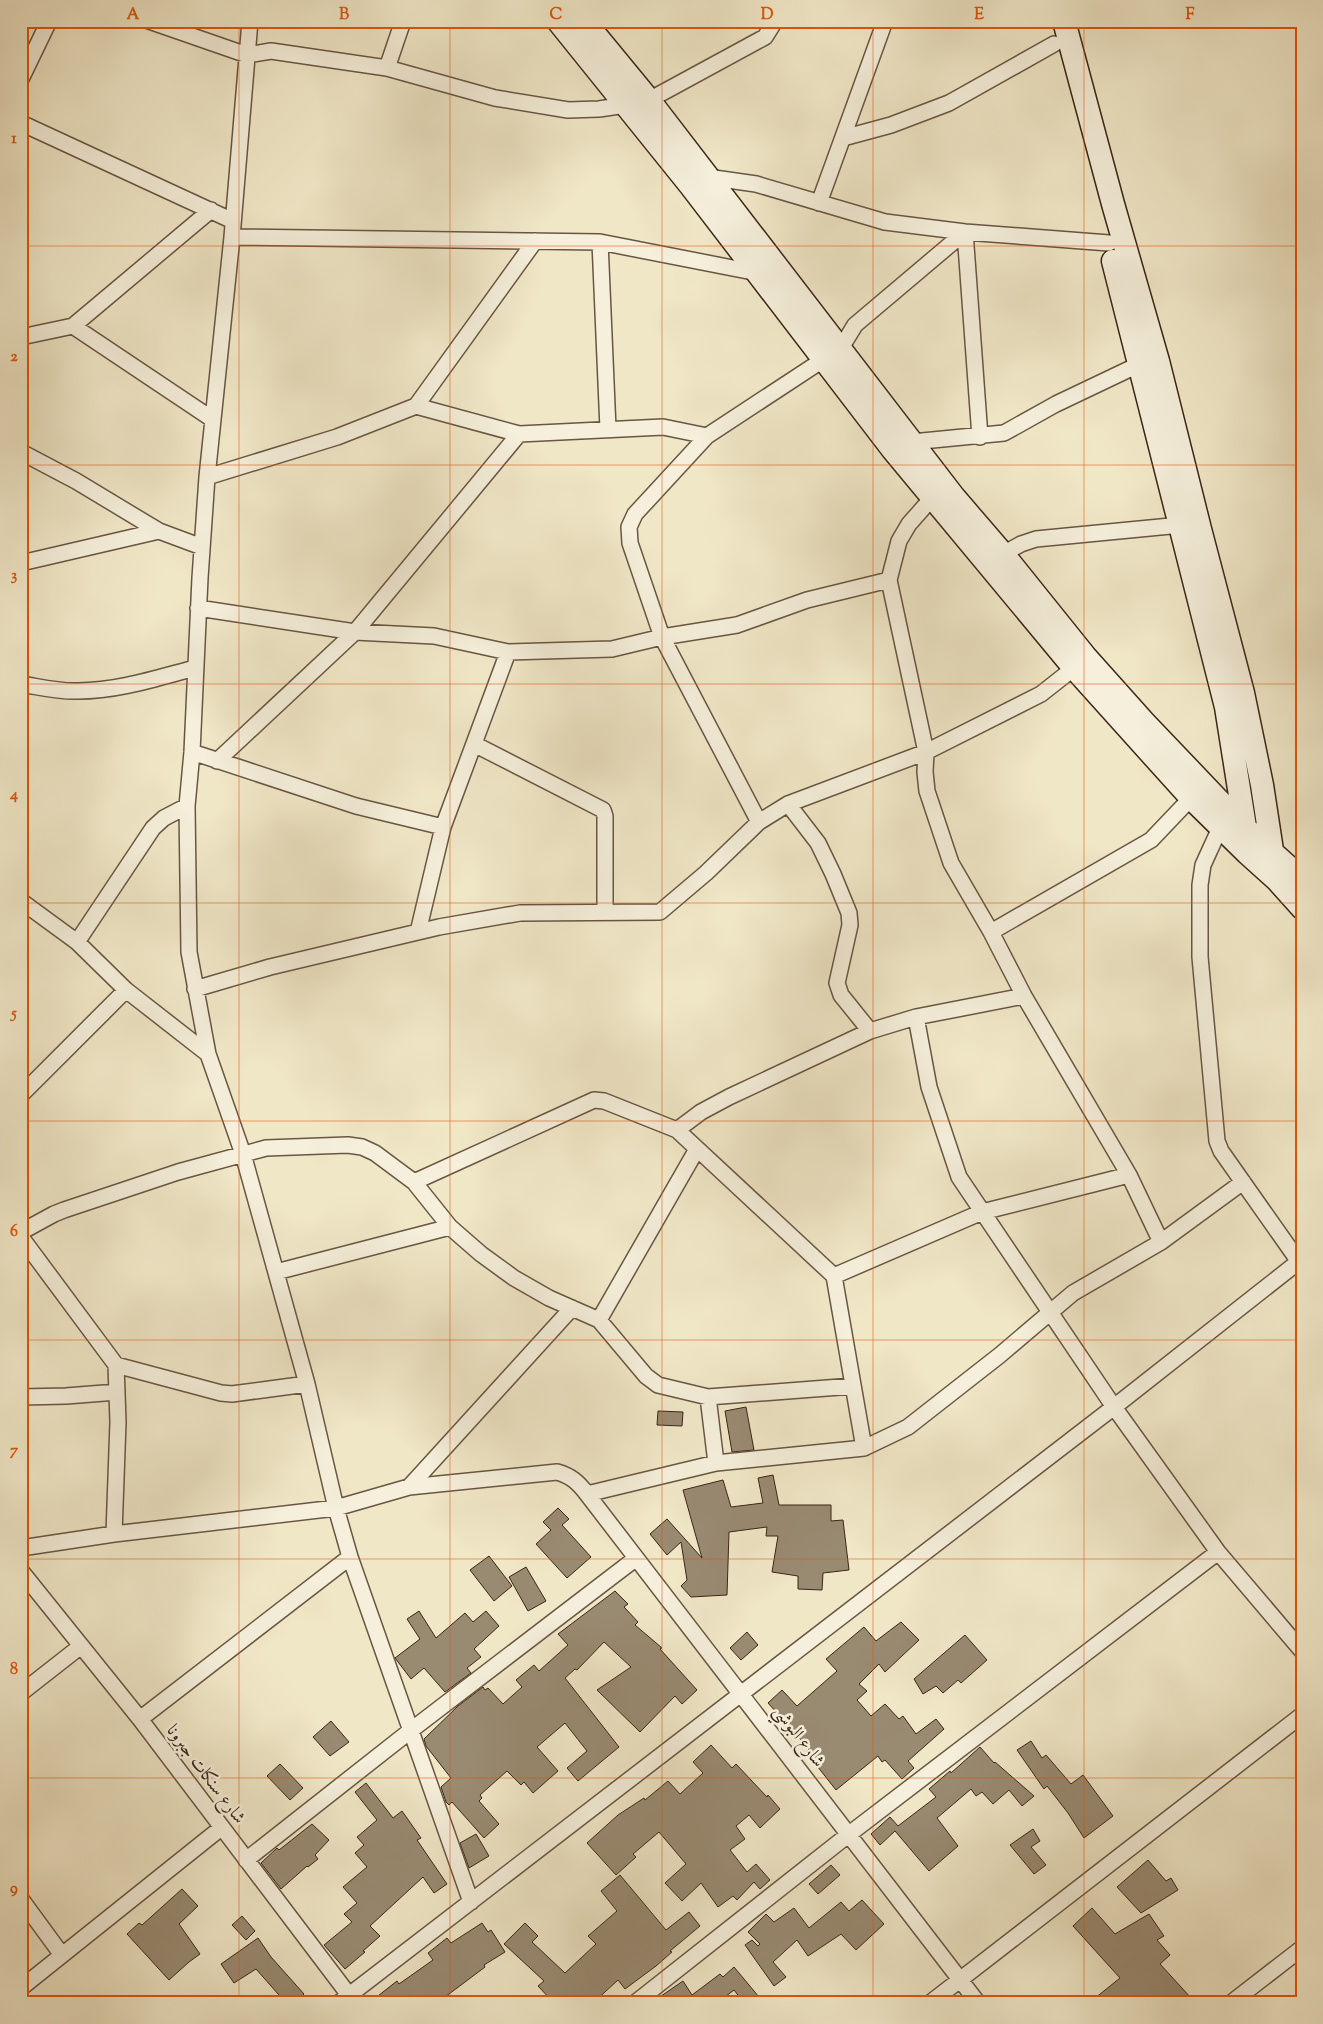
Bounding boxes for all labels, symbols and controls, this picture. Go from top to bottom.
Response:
text: A [127,4,140,27]
text: B [339,4,349,27]
text: C [550,4,563,27]
text: D [761,4,774,27]
text: E [974,4,984,27]
text: F [1186,4,1195,27]
text: 1 [11,128,17,151]
text: 2 [10,346,18,369]
text: 3 [11,565,18,588]
text: 4 [9,784,18,807]
text: 5 [9,1003,17,1026]
text: 6 [10,1221,18,1244]
text: 7 [10,1440,19,1463]
text: 8 [10,1659,18,1682]
street label: شارع البوشي [764,1700,830,1775]
street label: شارع سنكات جبرونا [159,1720,251,1830]
text: 9 [10,1878,18,1901]

